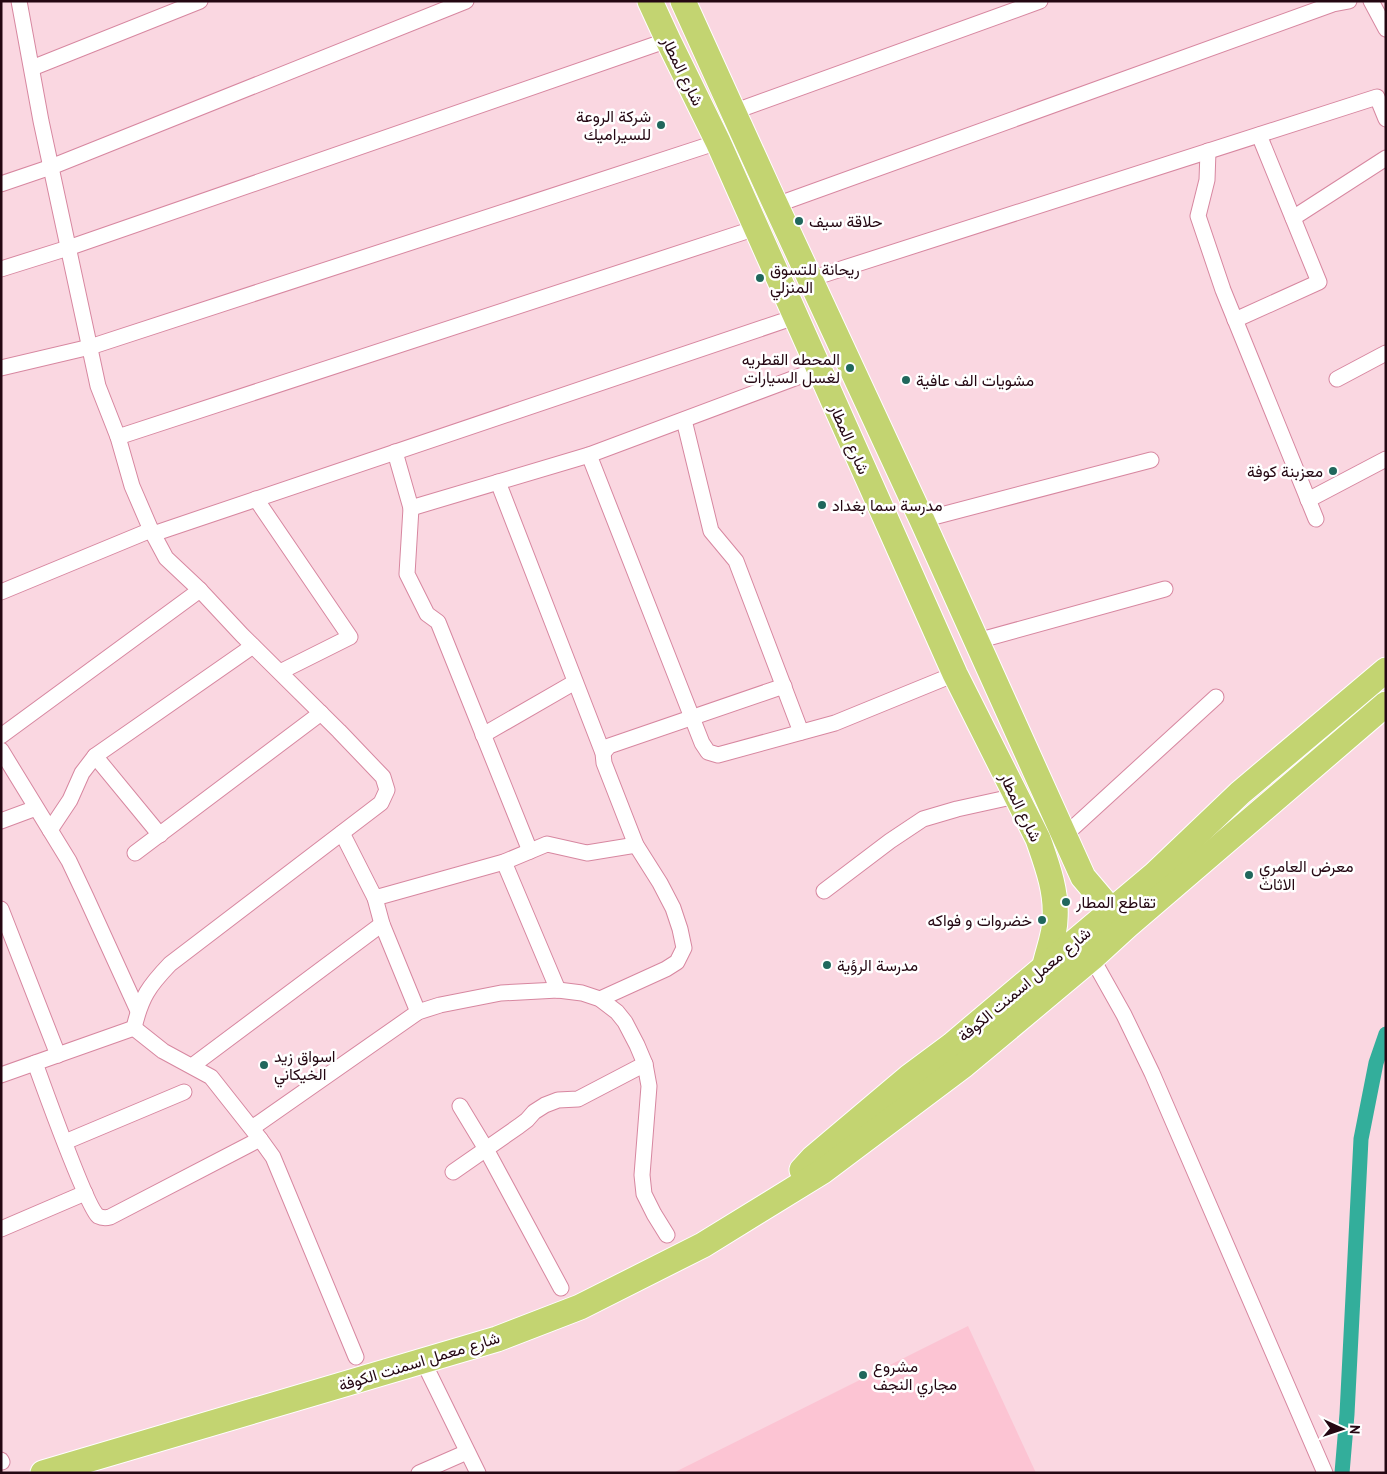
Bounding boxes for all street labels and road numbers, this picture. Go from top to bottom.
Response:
street label: شارع المطار [655,32,708,110]
street label: شارع المطار [823,400,874,478]
street label: شارع المطار [993,768,1046,846]
street label: شارع معمل اسمنت الكوفة [953,922,1096,1047]
street label: شارع معمل اسمنت الكوفة [336,1327,503,1397]

